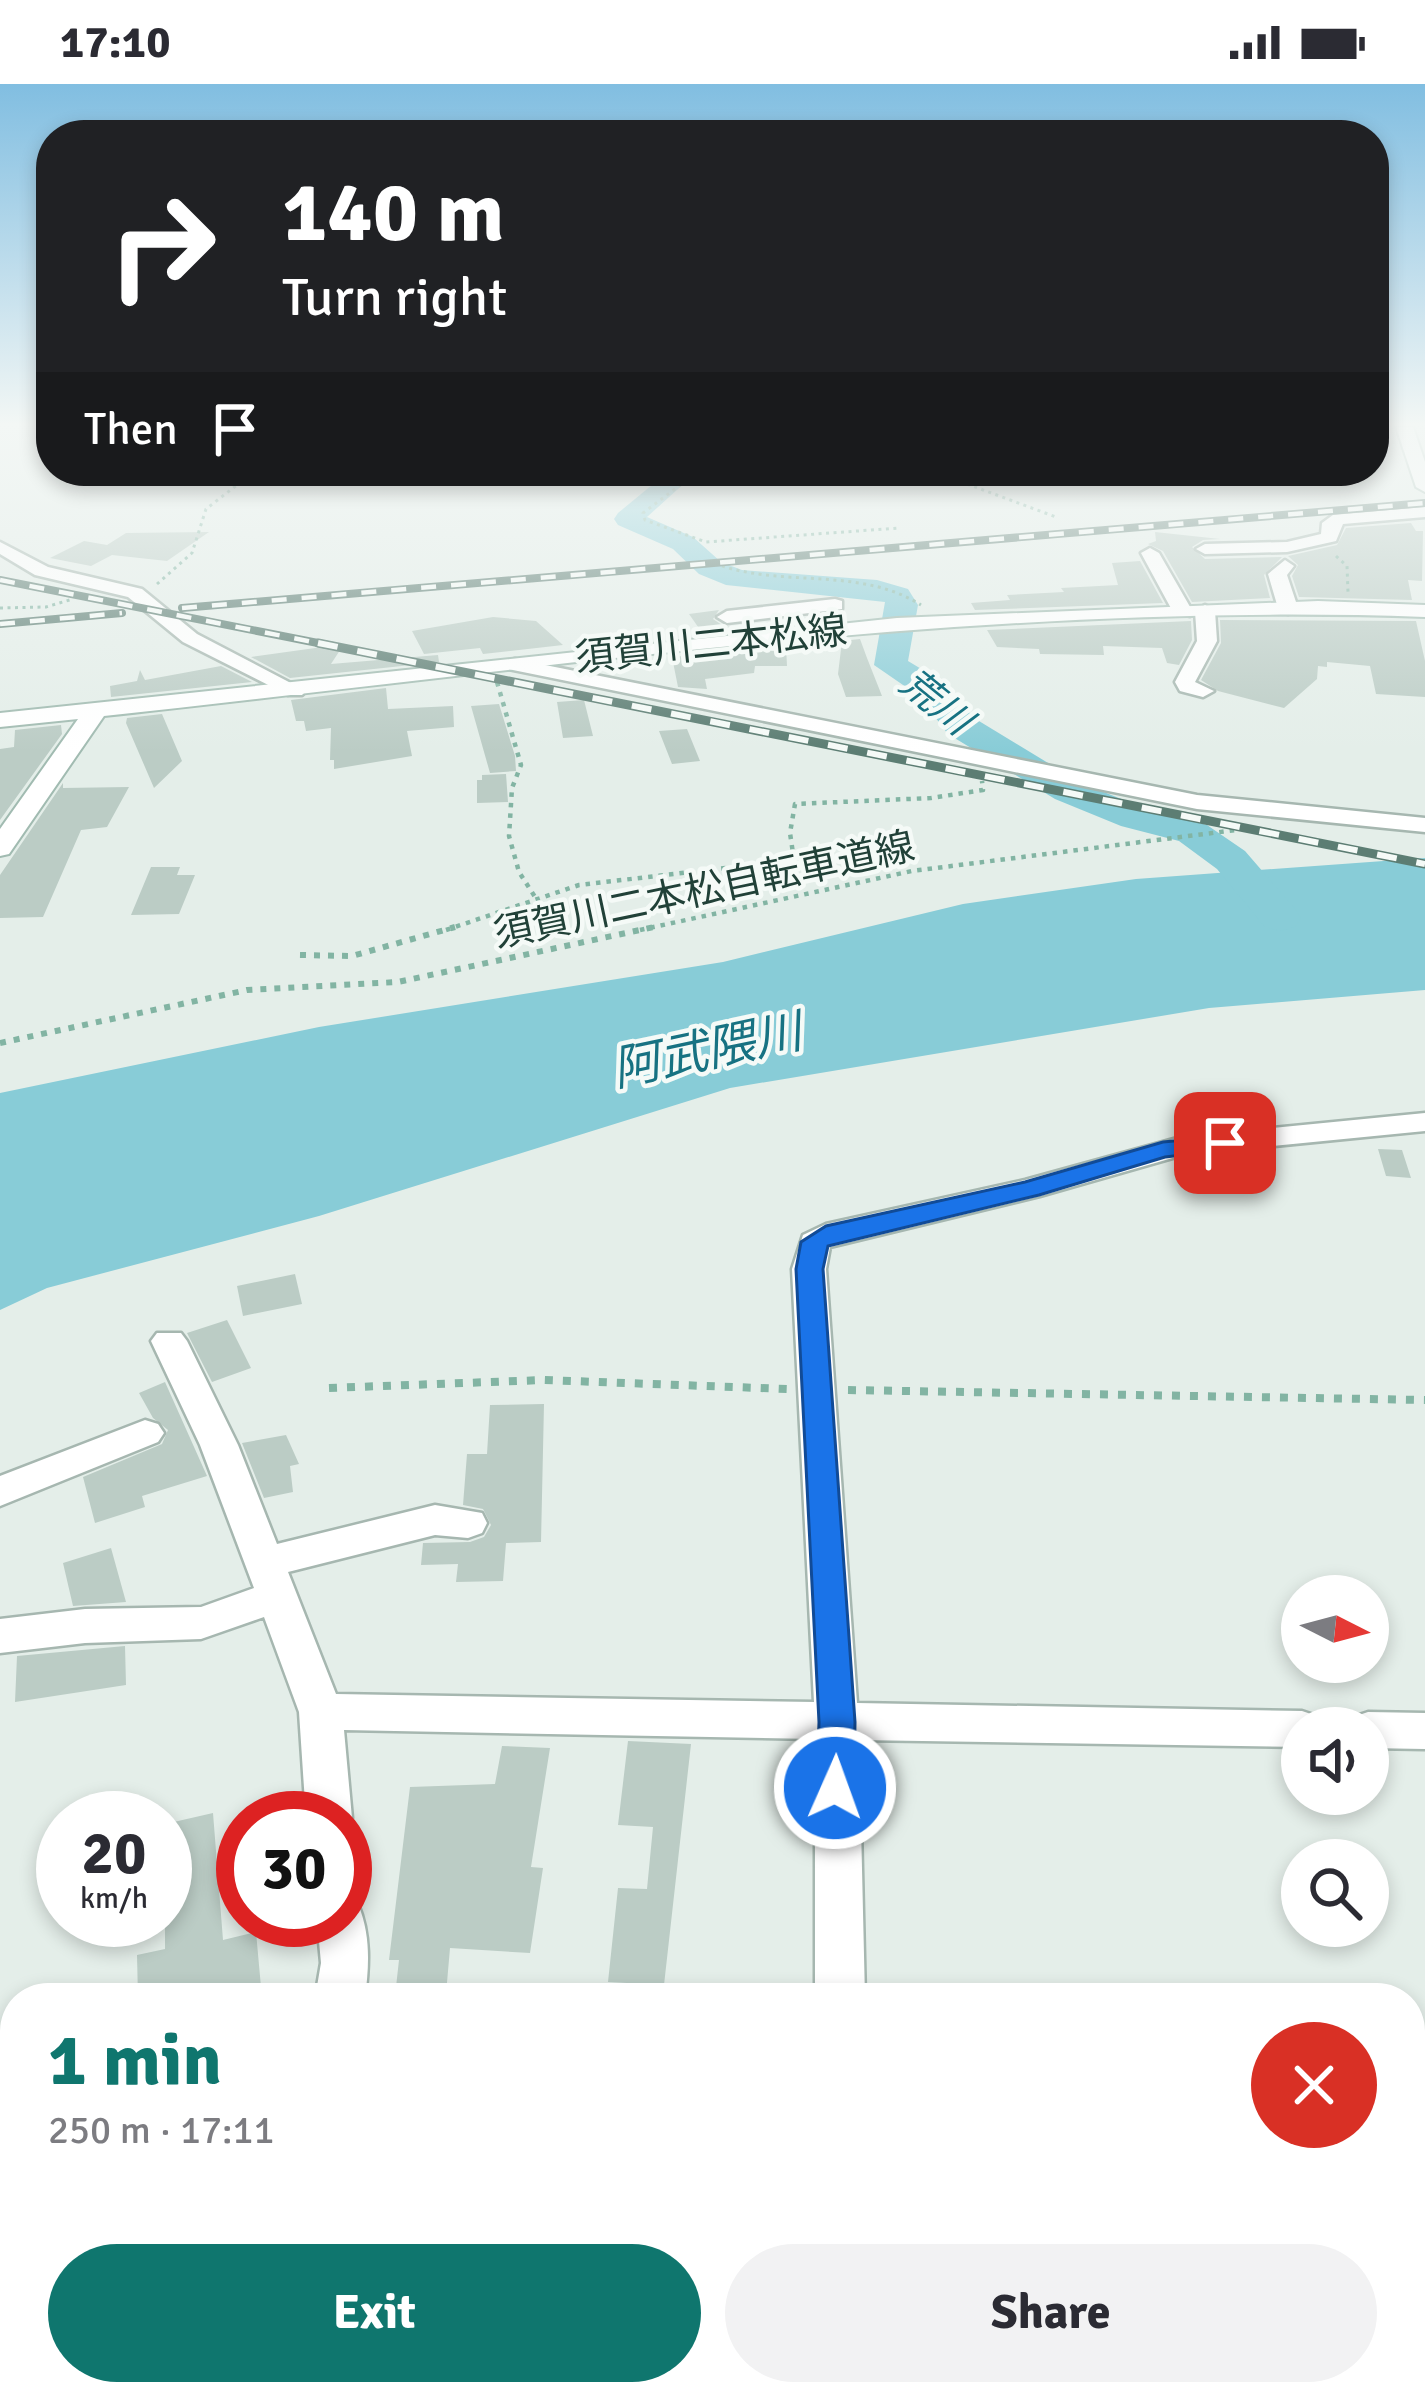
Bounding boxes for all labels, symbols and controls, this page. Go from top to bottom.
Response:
text: 17:10 [60,15,170,70]
text: 140 m [282,161,504,265]
icon: right [84,168,240,324]
text: Turn right [282,264,507,331]
icon: arrive [202,396,268,462]
text: Then [84,402,178,457]
street label: 須賀川二本松線 [573,606,849,682]
water label: 荒川 [891,659,985,748]
street label: 須賀川二本松自転車道線 [489,822,919,958]
water label: 阿武隈川 [607,1001,812,1100]
pin [1174,1092,1276,1194]
icon: arrive [1192,1110,1258,1176]
north arrow [1281,1575,1389,1683]
map controls [1281,1575,1389,1947]
button: sound [1281,1707,1389,1815]
position arrow [772,1725,898,1851]
speed limit sign: 30 [216,1791,372,1947]
text: 20 [82,1817,146,1891]
button: search [1281,1839,1389,1947]
text: km/h [80,1880,148,1917]
text: 1 min [48,2016,222,2105]
button: close [1251,2022,1377,2148]
text: 250 m · 17:11 [48,2106,275,2154]
button: Exit [48,2244,701,2382]
button: Share [725,2244,1377,2382]

